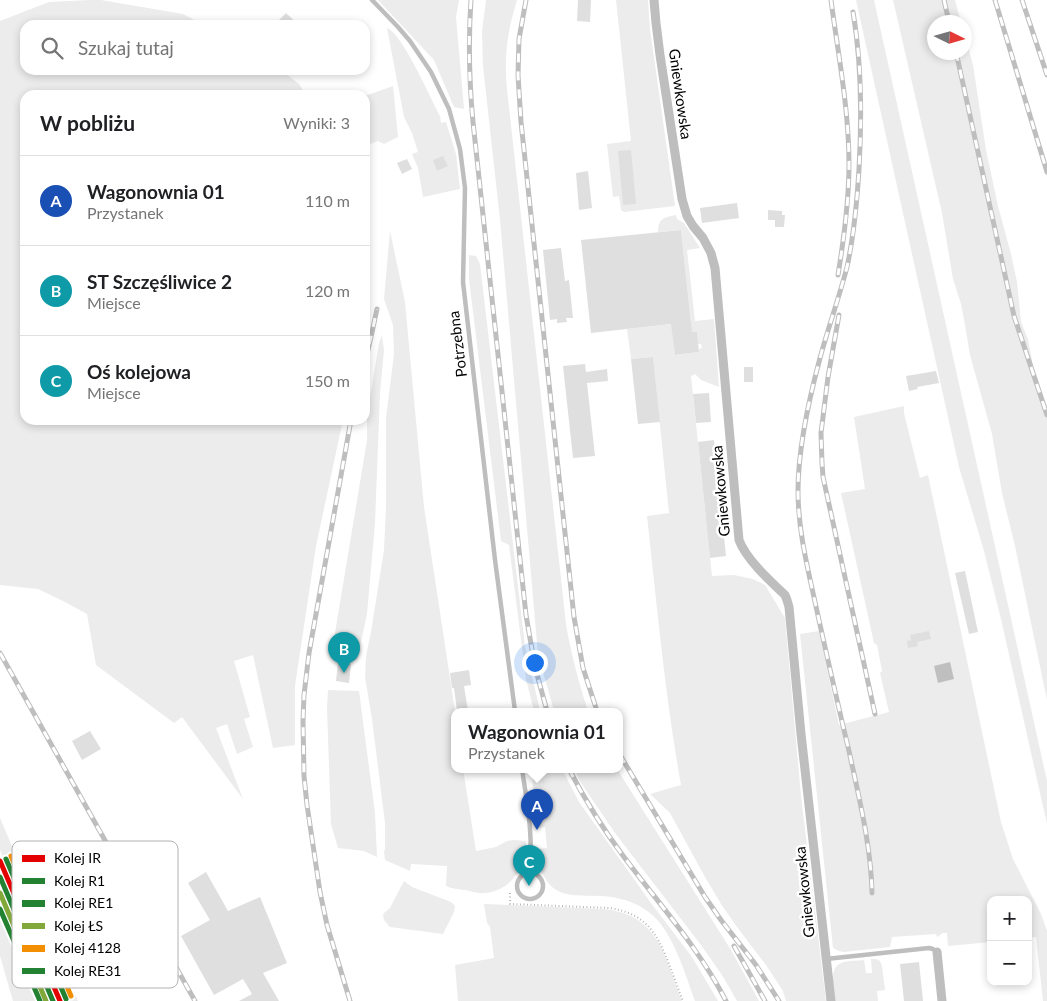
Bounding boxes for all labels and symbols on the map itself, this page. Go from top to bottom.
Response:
north arrow [927,15,972,60]
street label: Gniewkowska [666,47,696,140]
street label: Potrzebna [444,310,470,378]
street label: Gniewkowska [707,445,733,537]
pin: B [328,632,360,673]
your location [522,650,548,676]
pin: A [521,789,553,830]
legend [12,841,178,988]
pin: C [513,845,545,886]
street label: Gniewkowska [790,846,818,938]
text: Kolej IR [54,849,101,866]
text: Kolej R1 [54,872,105,889]
text: Kolej RE1 [54,894,113,911]
text: Kolej ŁS [54,917,103,934]
text: Kolej 4128 [54,939,121,956]
text: Kolej RE31 [54,962,121,979]

